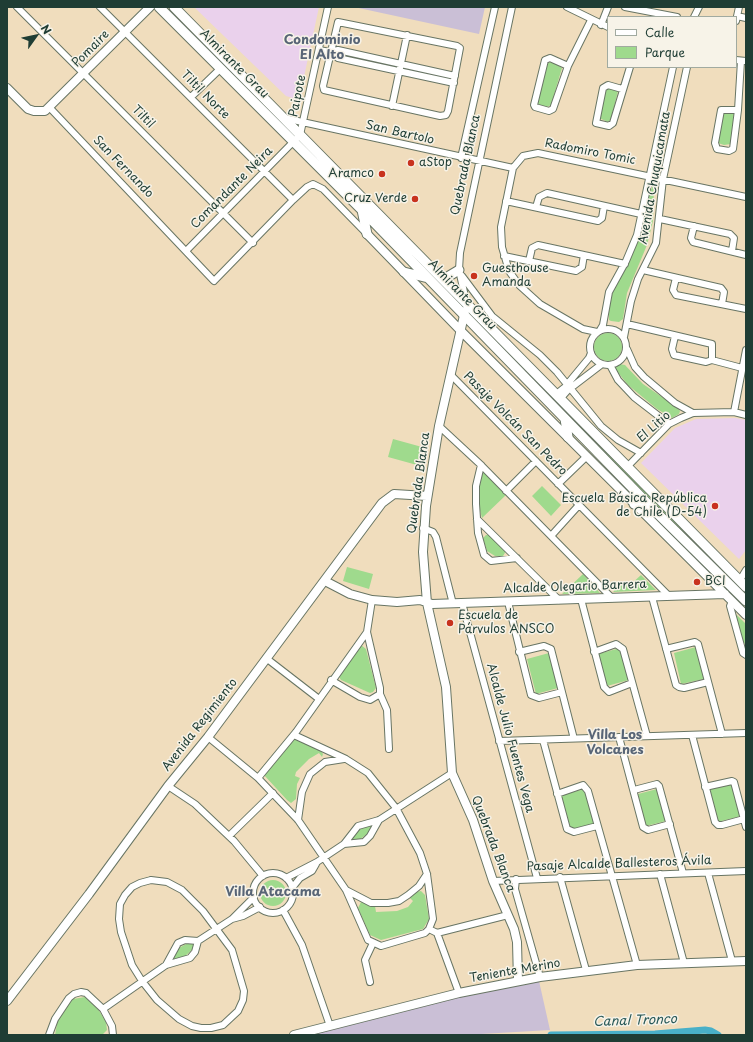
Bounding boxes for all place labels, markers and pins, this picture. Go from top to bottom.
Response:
place label: aStop [419,156,452,170]
marker: aStop [406,158,416,168]
place label: Aramco [328,167,374,181]
marker: Aramco [377,169,387,179]
place label: Cruz Verde [344,192,407,206]
marker: Cruz Verde [410,194,420,204]
place label: Guesthouse Amanda [482,262,549,290]
marker: Guesthouse Amanda [469,271,479,281]
place label: Escuela Básica República de Chile (D-54) [561,492,707,520]
marker: Escuela Básica República de Chile (D-54) [710,501,720,511]
place label: BCI [705,575,726,589]
marker: BCI [692,577,702,587]
place label: Escuela de Párvulos ANSCO [458,609,554,637]
marker: Escuela de Párvulos ANSCO [445,618,455,628]

